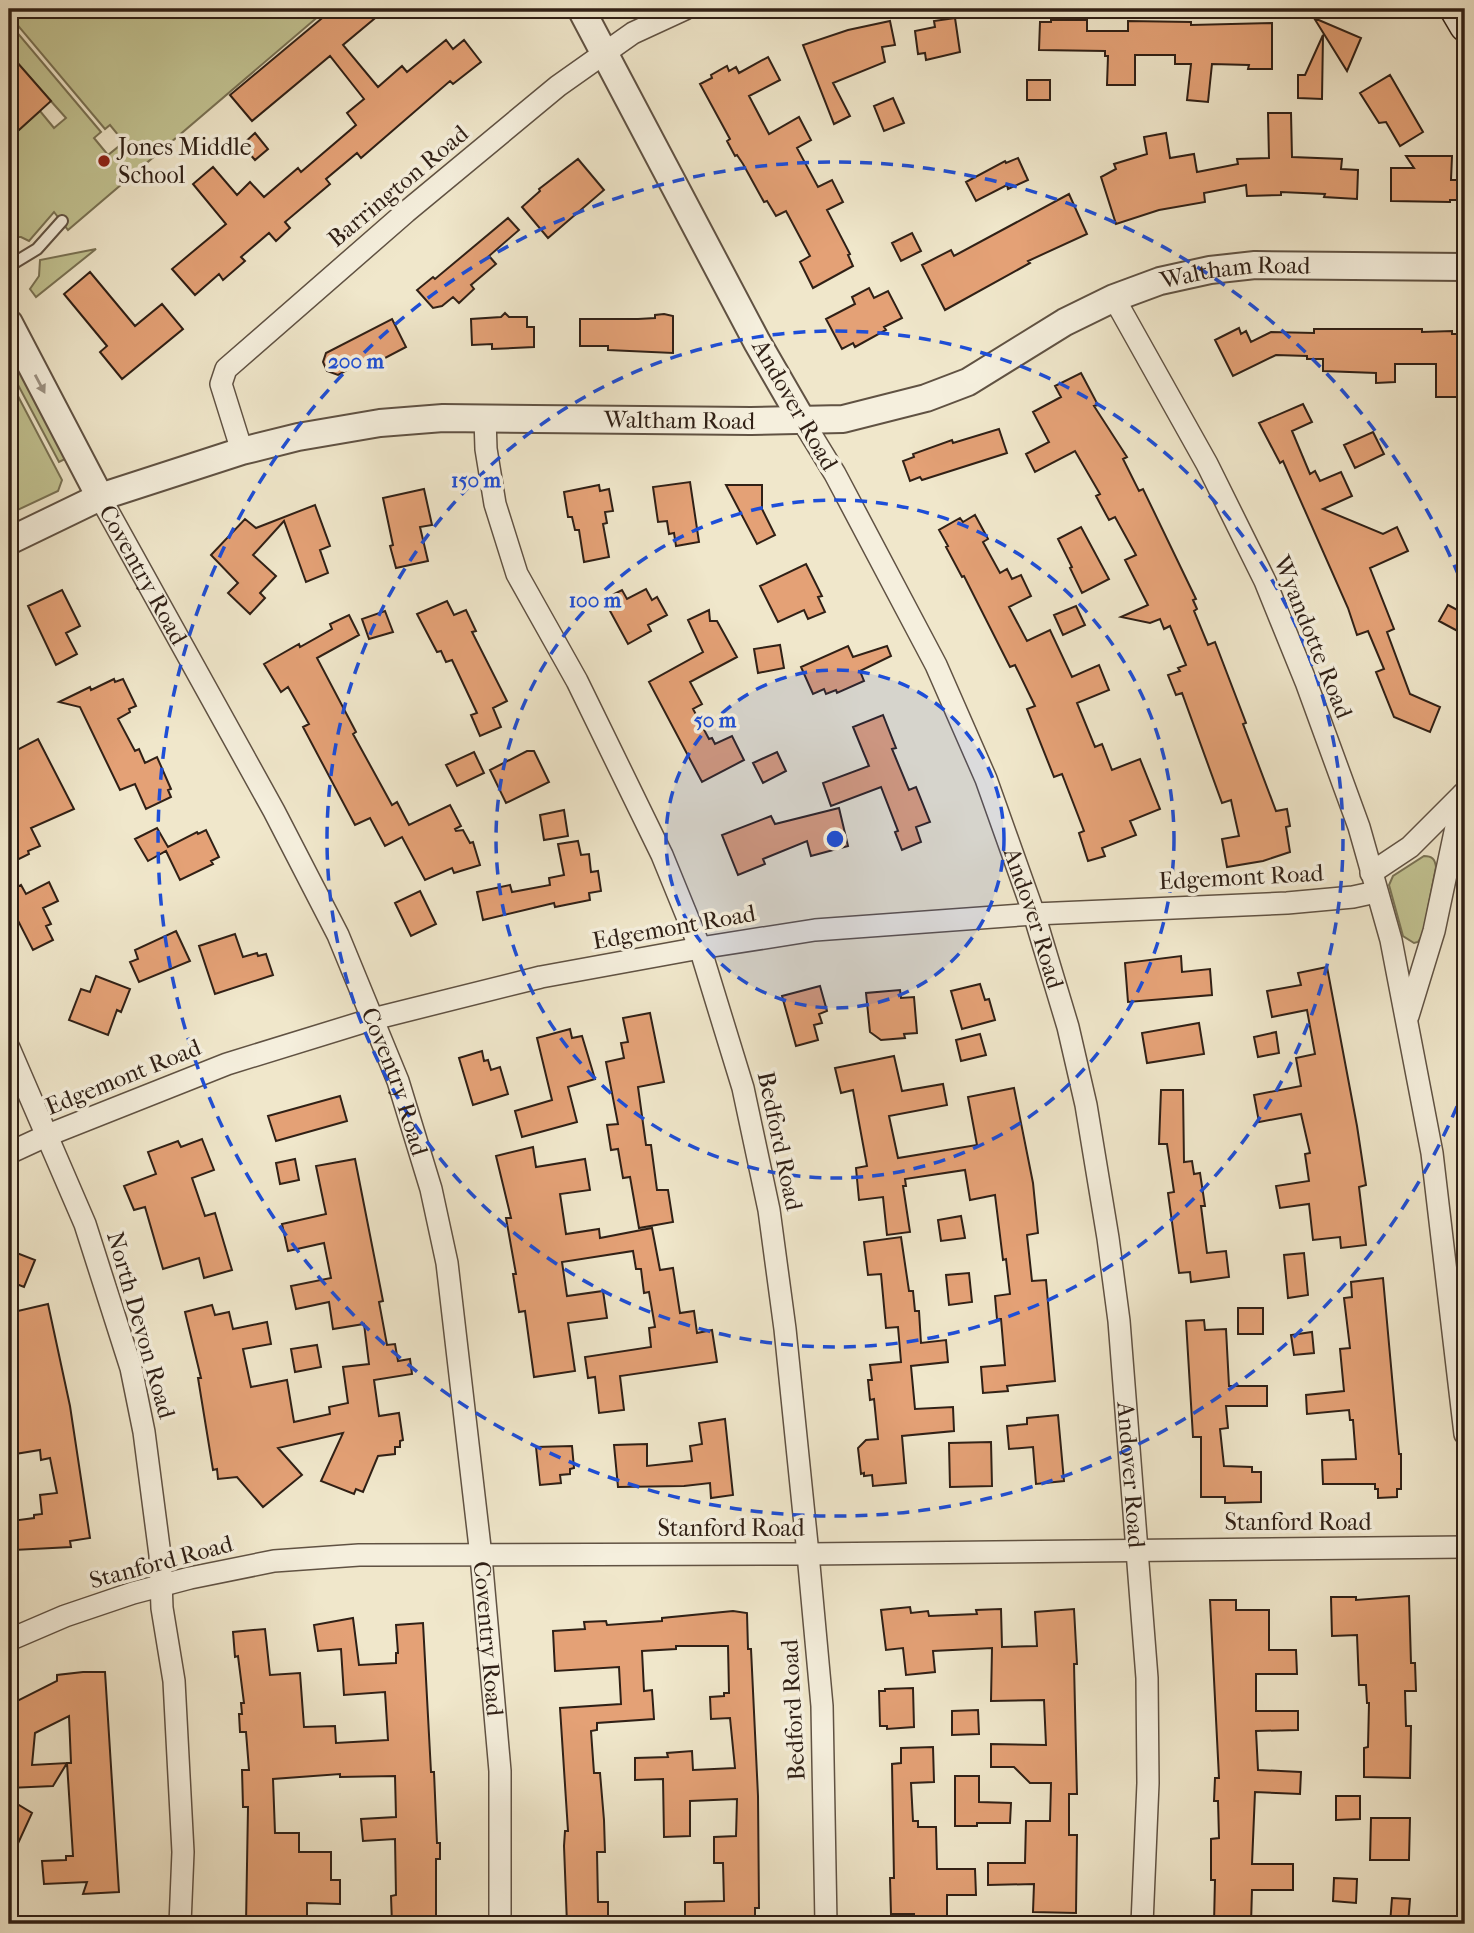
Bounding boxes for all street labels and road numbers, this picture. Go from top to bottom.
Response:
street label: Barrington Road [322,119,475,253]
street label: Waltham Road [1157,251,1312,295]
street label: Andover Road [746,334,844,476]
street label: Waltham Road [603,406,756,435]
street label: Coventry Road [93,500,193,650]
street label: Wyandotte Road [1267,551,1359,723]
street label: Andover Road [997,843,1070,993]
street label: Edgemont Road [1158,859,1325,895]
street label: Edgemont Road [590,899,759,955]
street label: Coventry Road [355,1004,434,1160]
street label: Edgemont Road [41,1033,206,1121]
street label: Bedford Road [752,1069,809,1214]
street label: North Devon Road [101,1228,181,1423]
street label: Andover Road [1111,1400,1151,1550]
street label: Stanford Road [1224,1508,1372,1536]
street label: Stanford Road [657,1514,805,1542]
street label: Stanford Road [86,1529,237,1595]
street label: Coventry Road [468,1560,509,1718]
street label: Bedford Road [775,1638,811,1781]

